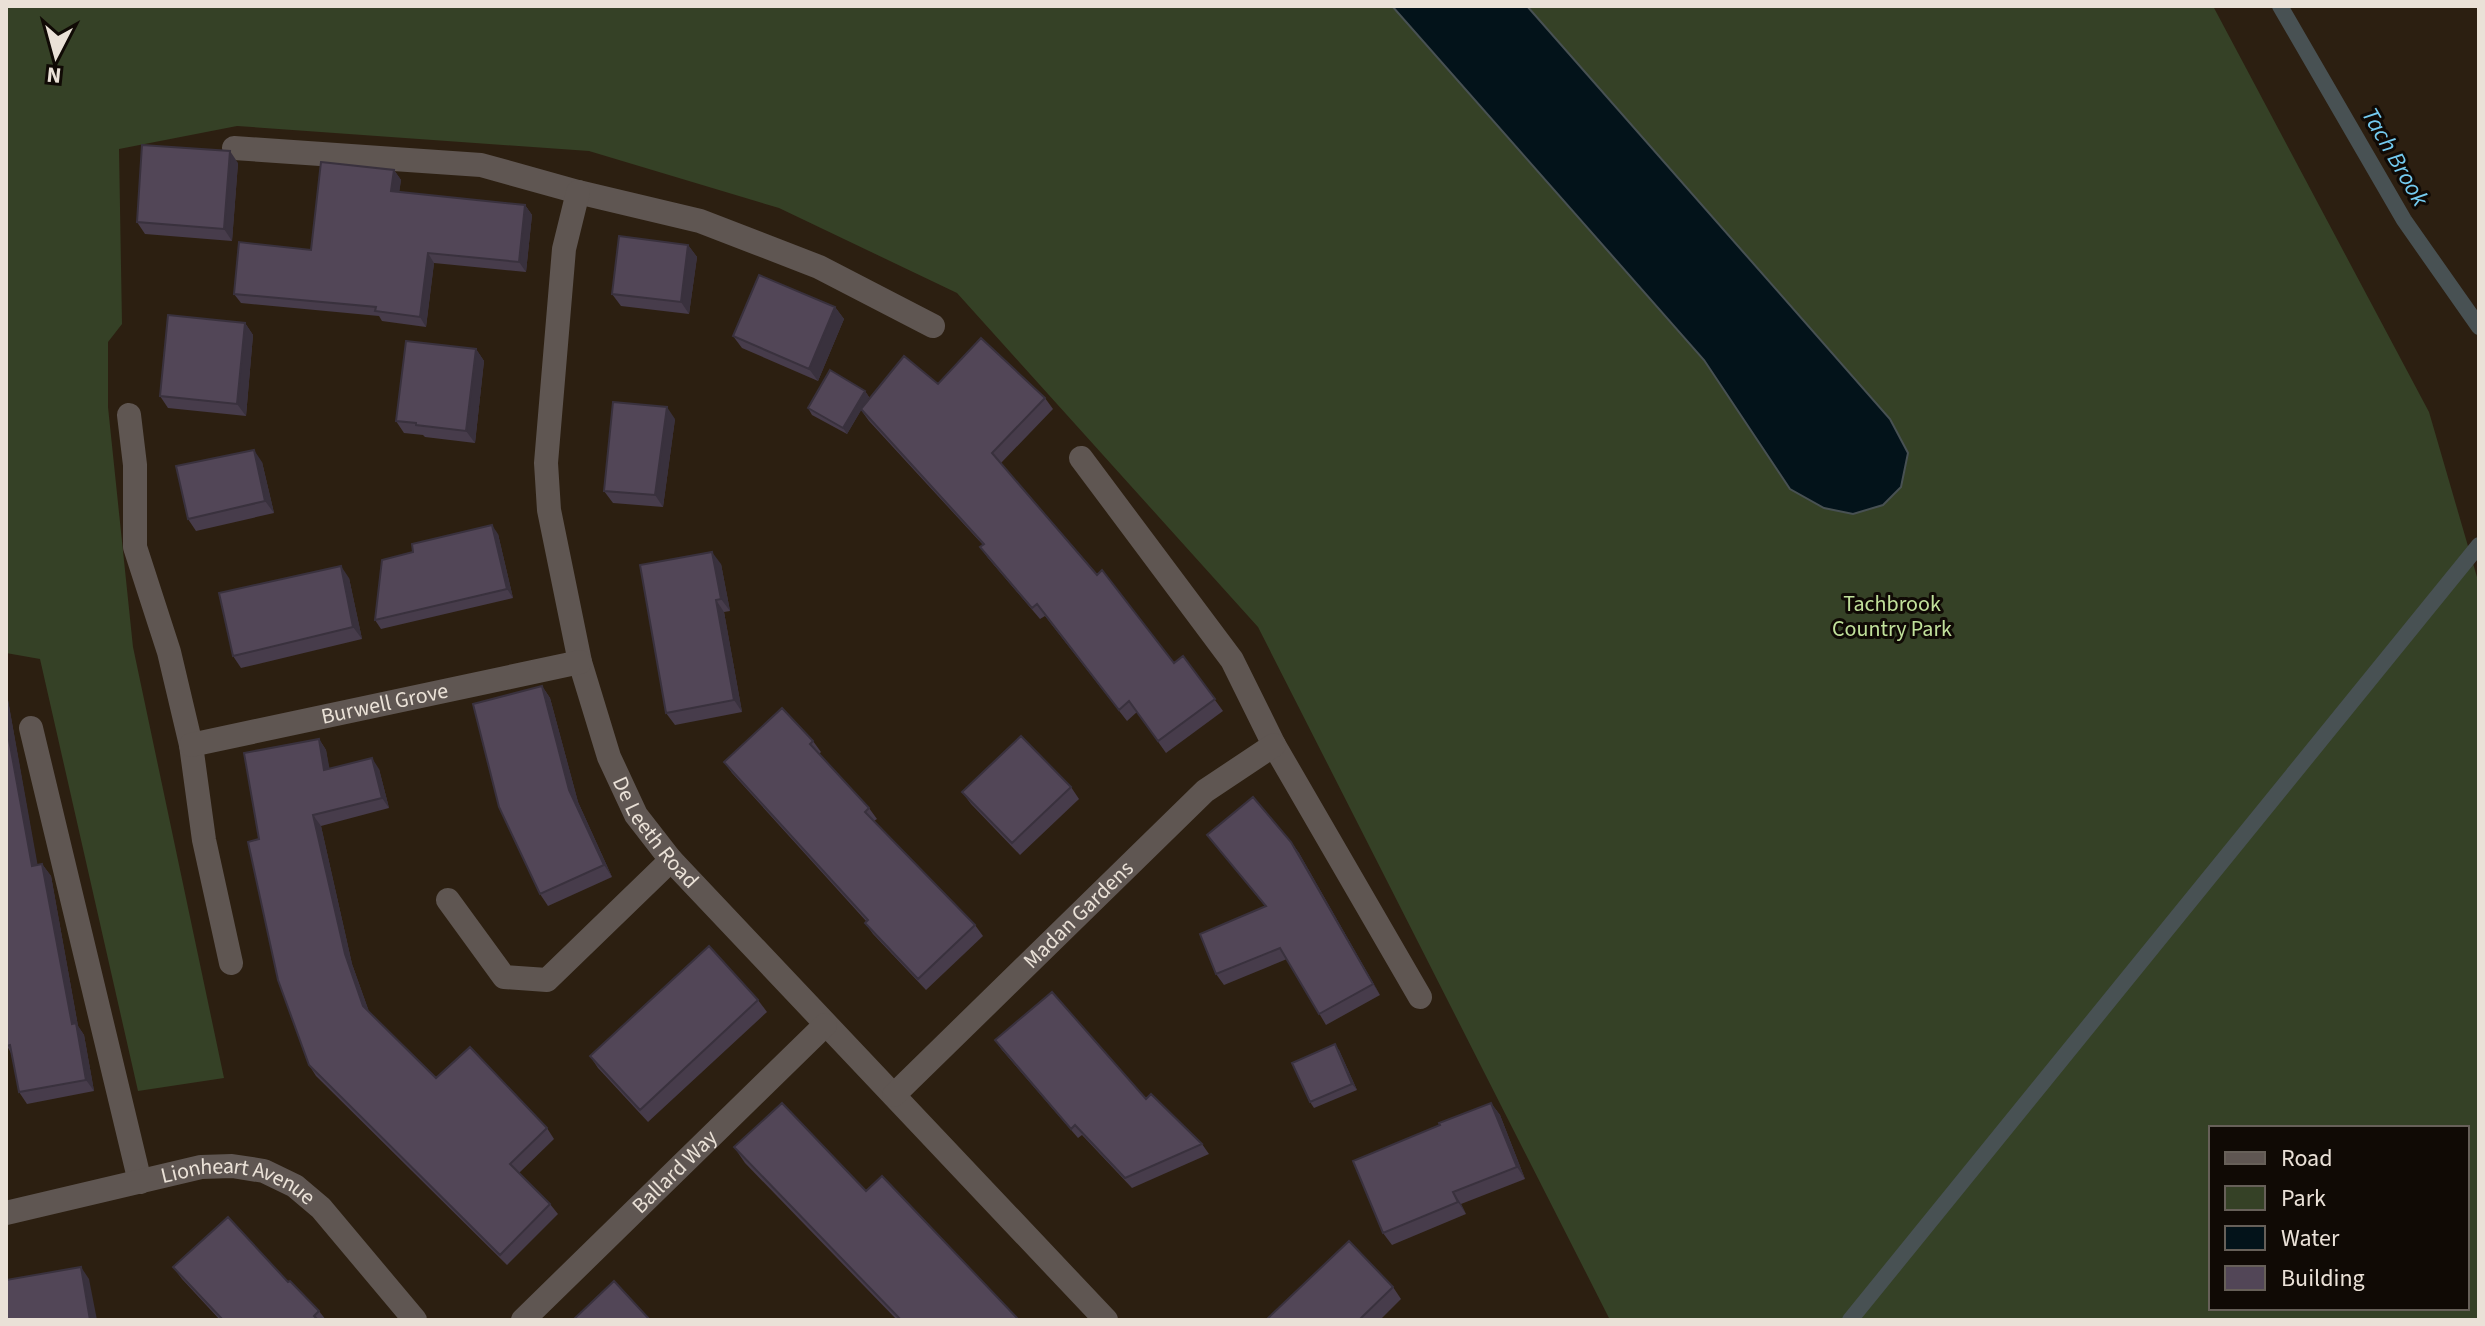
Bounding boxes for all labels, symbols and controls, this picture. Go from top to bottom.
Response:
north arrow [16,16,96,96]
text: N [45,58,63,92]
water label: Tach Brook [2353,101,2438,213]
park label: Tachbrook Country Park [1832,588,1952,645]
street label: Burwell Grove [318,675,451,733]
street label: De Leeth Road [604,771,706,896]
street label: Madan Gardens [1016,853,1141,976]
street label: Ballard Way [625,1122,725,1221]
legend [2209,1126,2469,1310]
text: Road [2281,1141,2333,1176]
street label: Lionheart Avenue [158,1150,322,1213]
text: Park [2281,1181,2326,1216]
text: Water [2281,1221,2340,1256]
text: Building [2281,1261,2365,1296]

